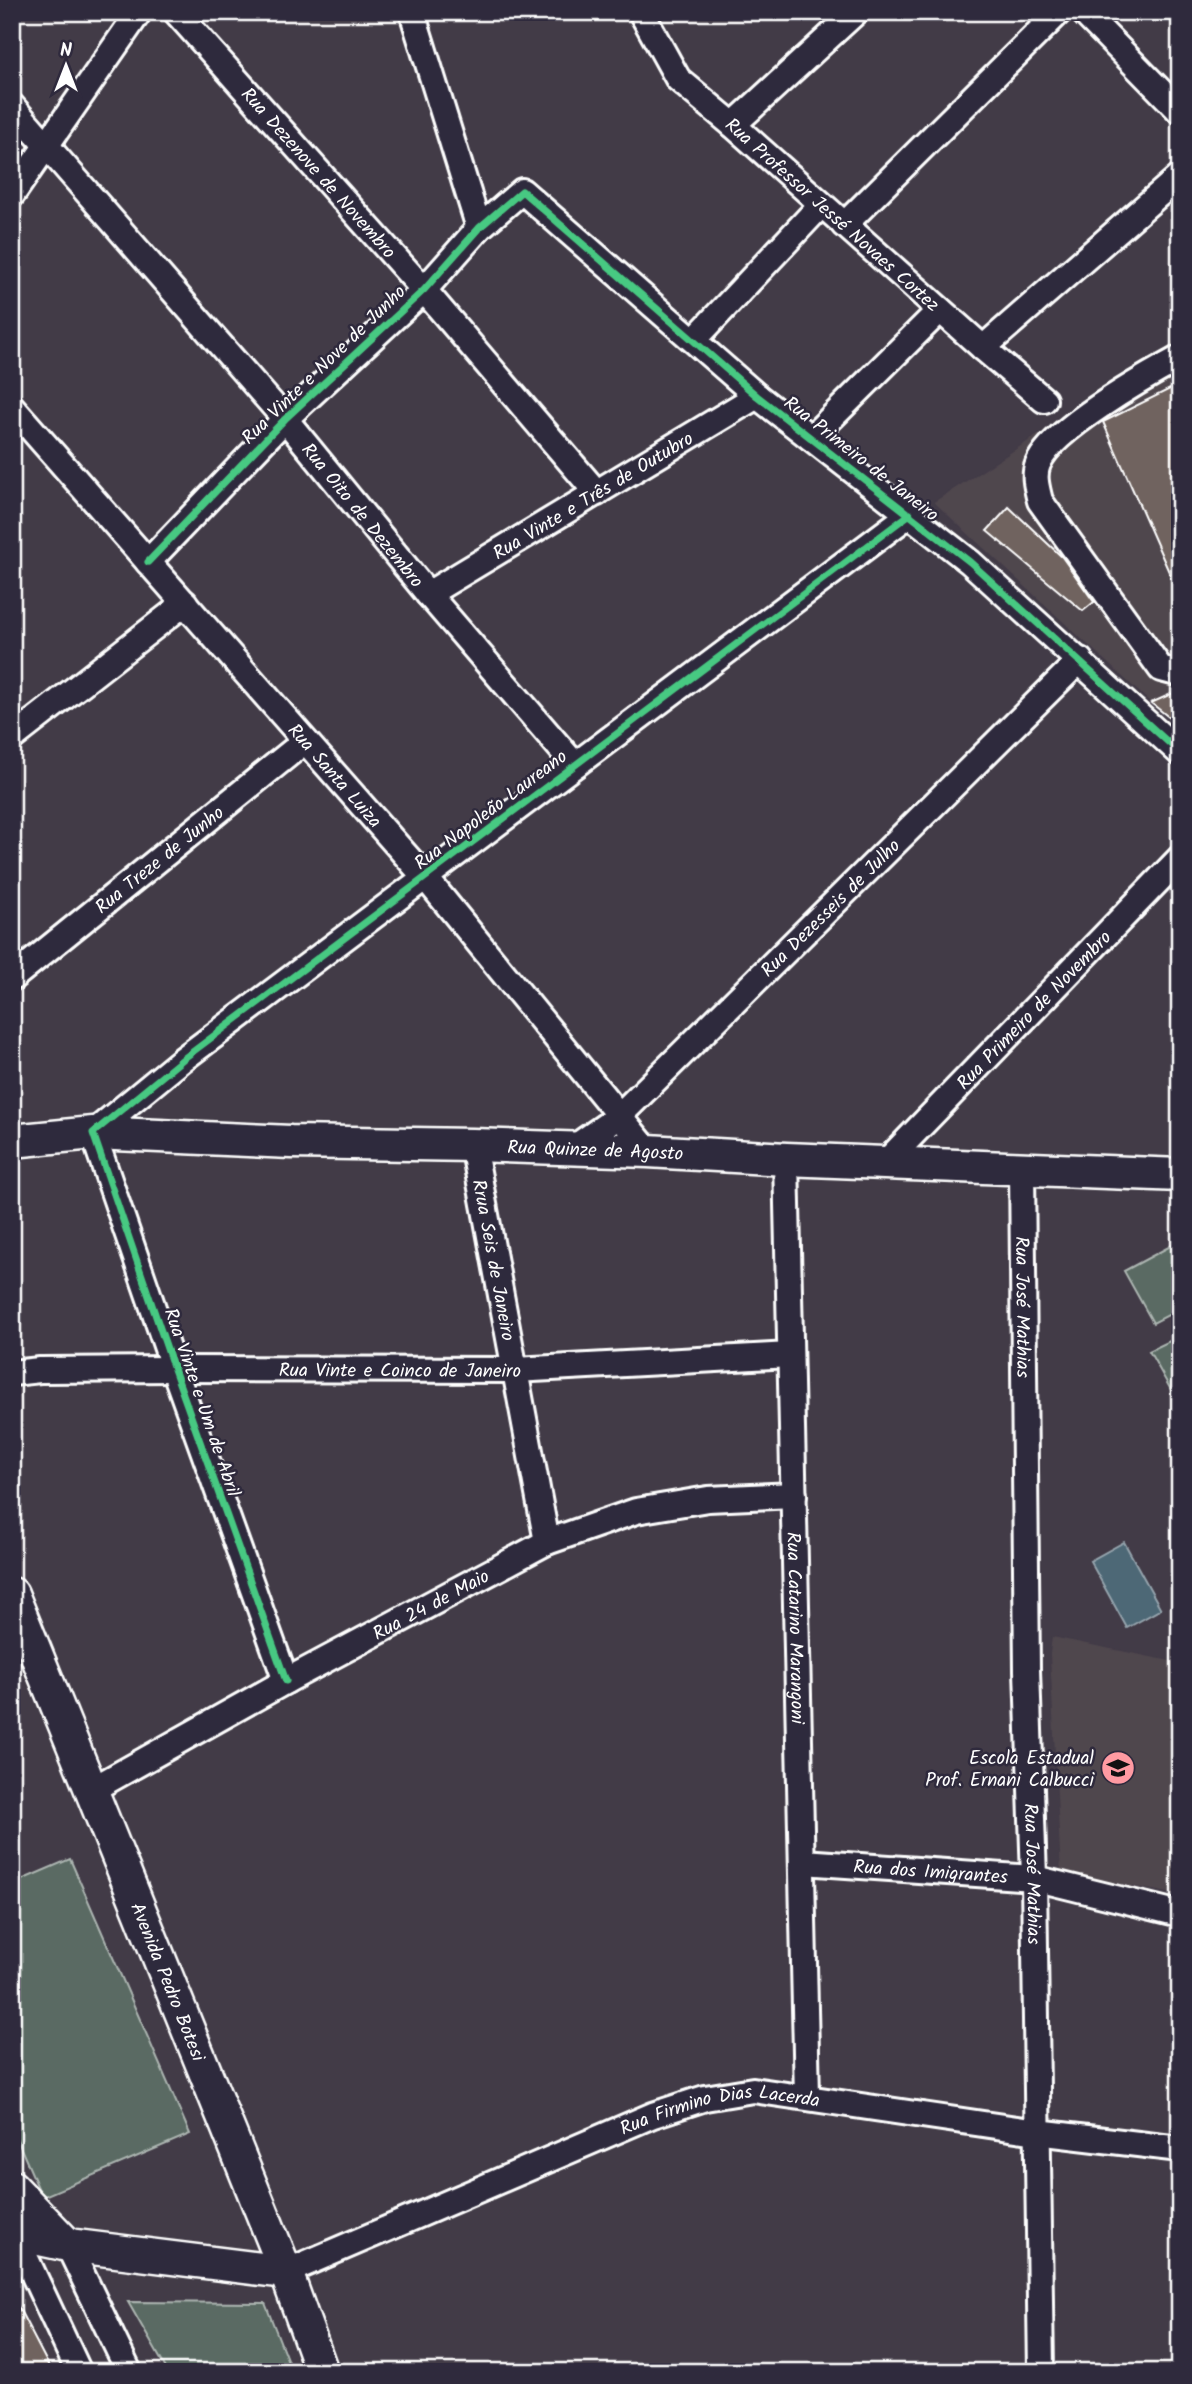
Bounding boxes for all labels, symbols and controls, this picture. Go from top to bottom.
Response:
north arrow [32,32,102,102]
text: N [60,36,72,66]
street label: Rua Dezenove de Novembro [233,81,402,266]
street label: Rua Professor Jessé Novaes Cortez [718,111,946,320]
street label: Rua Vinte e Nove de Junho [235,278,414,452]
street label: Rua Primeiro de Janeiro [777,389,945,530]
street label: Rua Vinte e Três de Outubro [487,425,700,569]
street label: Rua Oito de Dezembro [293,437,430,595]
street label: Rua Santa Luiza [279,717,389,836]
street label: Rua Napoleão Laureano [408,743,574,878]
street label: Rua Treze de Junho [89,799,231,922]
street label: Rua Dezesseis de Julho [754,833,908,985]
street label: Rua Primeiro de Novembro [950,924,1119,1098]
street label: Rua Quinze de Agosto [507,1133,684,1170]
street label: Rrua Seis de Janeiro [463,1177,522,1344]
street label: Rua José Mathias [1006,1236,1037,1378]
street label: Rua Vinte e Um de Abril [155,1304,248,1501]
street label: Rua Vinte e Coinco de Janeiro [279,1356,522,1387]
street label: Rua Catarino Marangoni [777,1532,812,1726]
street label: Rua 24 de Maio [368,1562,495,1649]
place label: Escola Estadual Prof. Ernani Calbucci [925,1744,1095,1796]
school or university icon: Escola Estadual Prof. Ernani Calbucci [1099,1749,1137,1787]
street label: Rua José Mathias [1014,1803,1048,1945]
street label: Rua dos Imigrantes [852,1853,1009,1893]
street label: Avenida Pedro Botesi [121,1898,213,2068]
street label: Rua Firmino Dias Lacerda [616,2077,822,2144]

